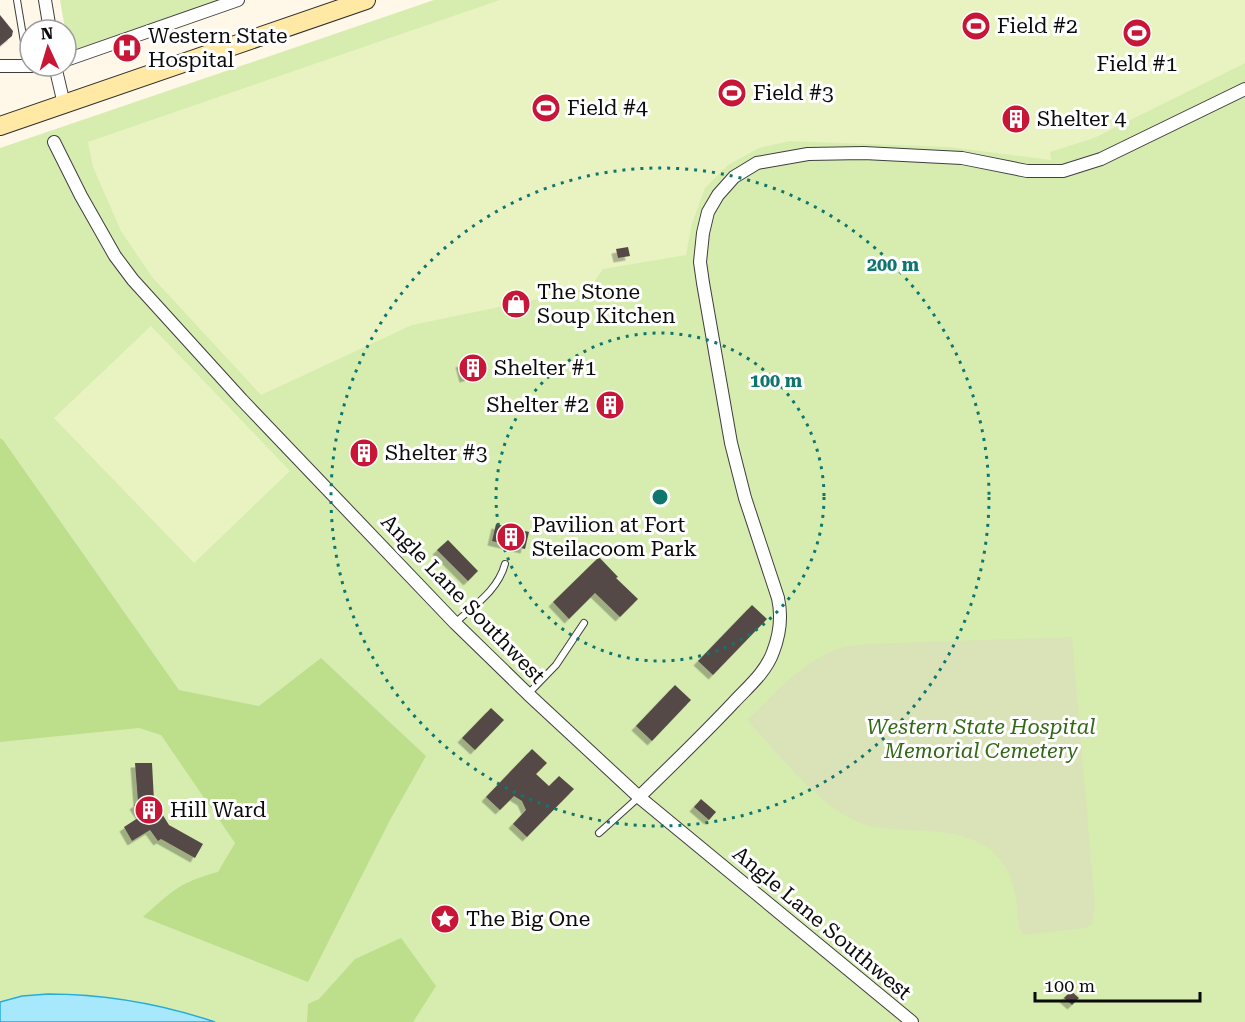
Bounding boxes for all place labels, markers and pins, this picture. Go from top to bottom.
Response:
sports icon: Field #2 [960,10,992,42]
place label: Field #2 [997,14,1078,38]
sports icon: Field #1 [1121,17,1153,49]
place label: Western State Hospital [148,24,288,72]
hospital icon: Western State Hospital [111,32,143,64]
place label: Field #1 [1097,52,1177,76]
sports icon: Field #3 [716,77,748,109]
place label: Field #3 [753,81,834,105]
sports icon: Field #4 [530,92,562,124]
place label: Field #4 [567,96,648,120]
building icon: Shelter 4 [1000,103,1032,135]
place label: Shelter 4 [1037,107,1127,131]
place label: The Stone Soup Kitchen [537,280,676,328]
shop icon: The Stone Soup Kitchen [500,288,532,320]
building icon: Shelter #1 [457,352,489,384]
place label: Shelter #1 [494,356,597,380]
building icon: Shelter #2 [594,389,626,421]
place label: Shelter #2 [486,393,589,417]
building icon: Shelter #3 [348,437,380,469]
place label: Shelter #3 [385,441,488,465]
centre of rings [650,487,670,507]
place label: Pavilion at Fort Steilacoom Park [532,513,697,561]
building icon: Pavilion at Fort Steilacoom Park [495,521,527,553]
building icon: Hill Ward [133,794,165,826]
place label: Hill Ward [170,798,267,822]
place icon: The Big One [429,903,461,935]
place label: The Big One [466,907,590,931]

